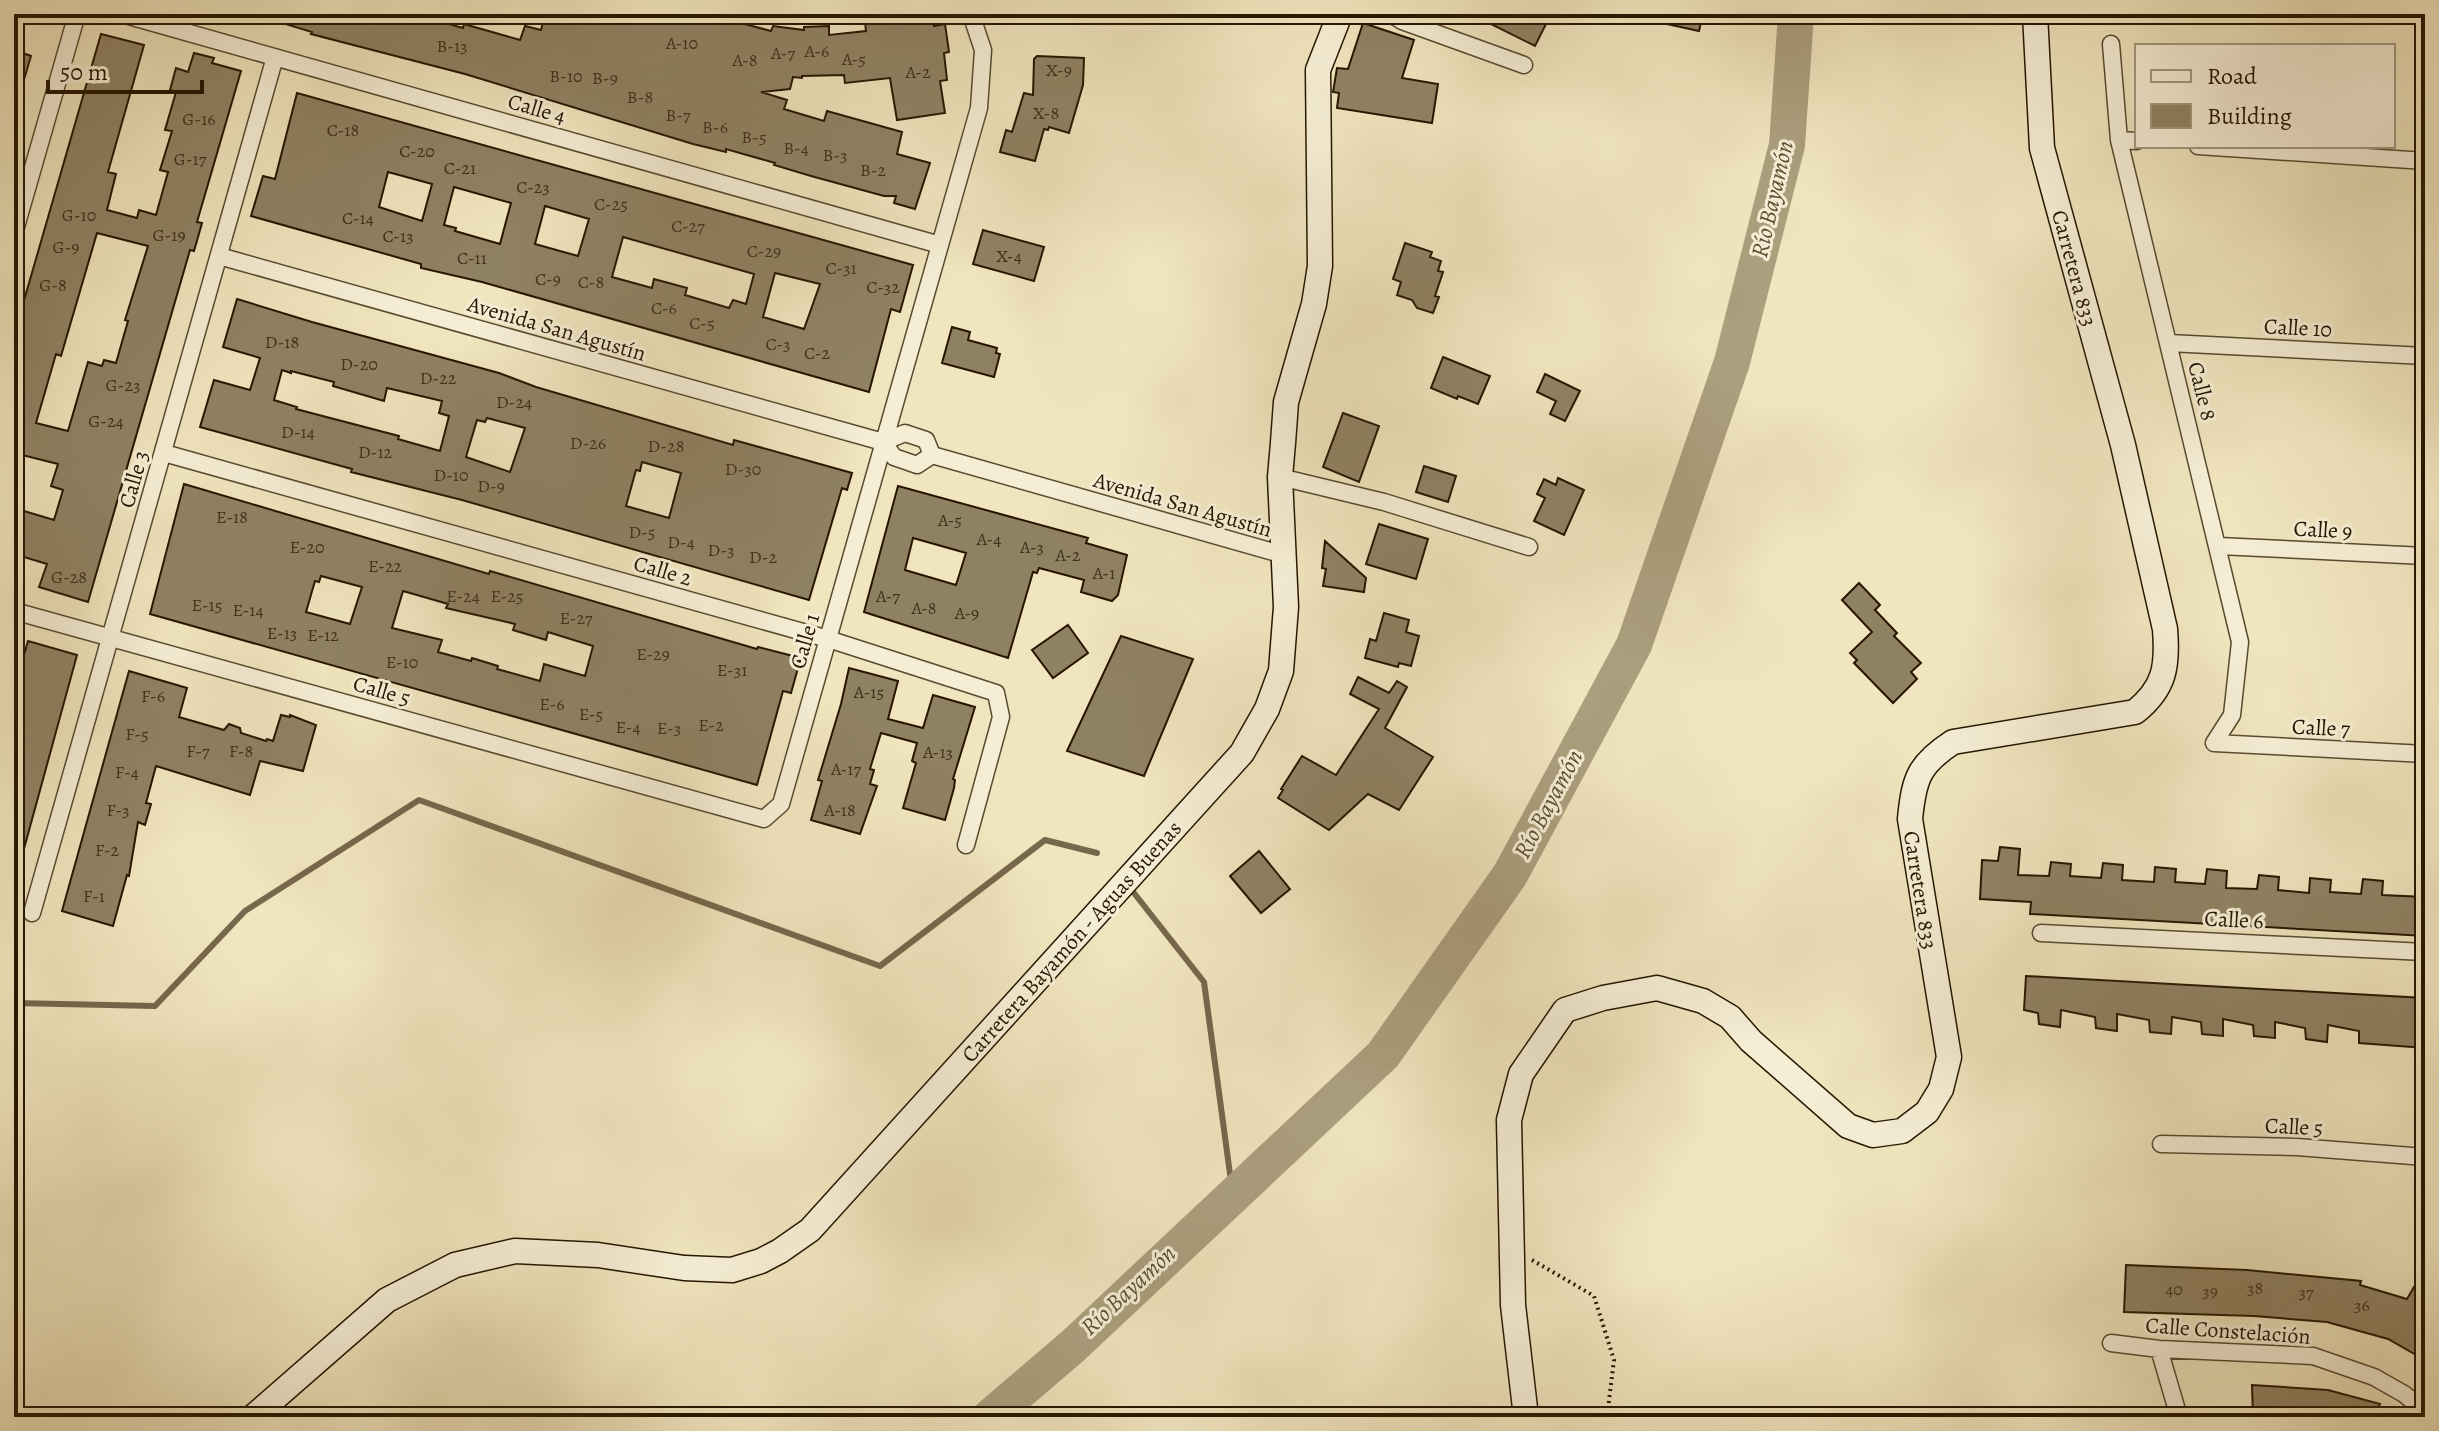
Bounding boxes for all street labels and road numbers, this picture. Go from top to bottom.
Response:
street label: Calle 4 [504,86,569,132]
street label: Carretera 833 [2044,207,2104,330]
street label: Avenida San Agustín [463,289,649,369]
street label: Calle 10 [2263,311,2333,345]
street label: Calle 8 [2180,359,2224,424]
street label: Calle 3 [112,447,156,511]
street label: Avenida San Agustín [1089,465,1275,545]
street label: Calle 9 [2293,513,2353,547]
street label: Calle 2 [630,548,695,594]
street label: Calle 1 [783,610,827,673]
street label: Calle 5 [350,668,414,713]
street label: Calle 7 [2291,711,2352,745]
street label: Carretera Bayamón - Aguas Buenas [955,814,1189,1069]
street label: Carretera 833 [1896,829,1944,951]
street label: Calle 6 [2204,903,2264,937]
street label: Calle 5 [2264,1110,2324,1144]
street label: Calle Constelación [2144,1310,2312,1352]

